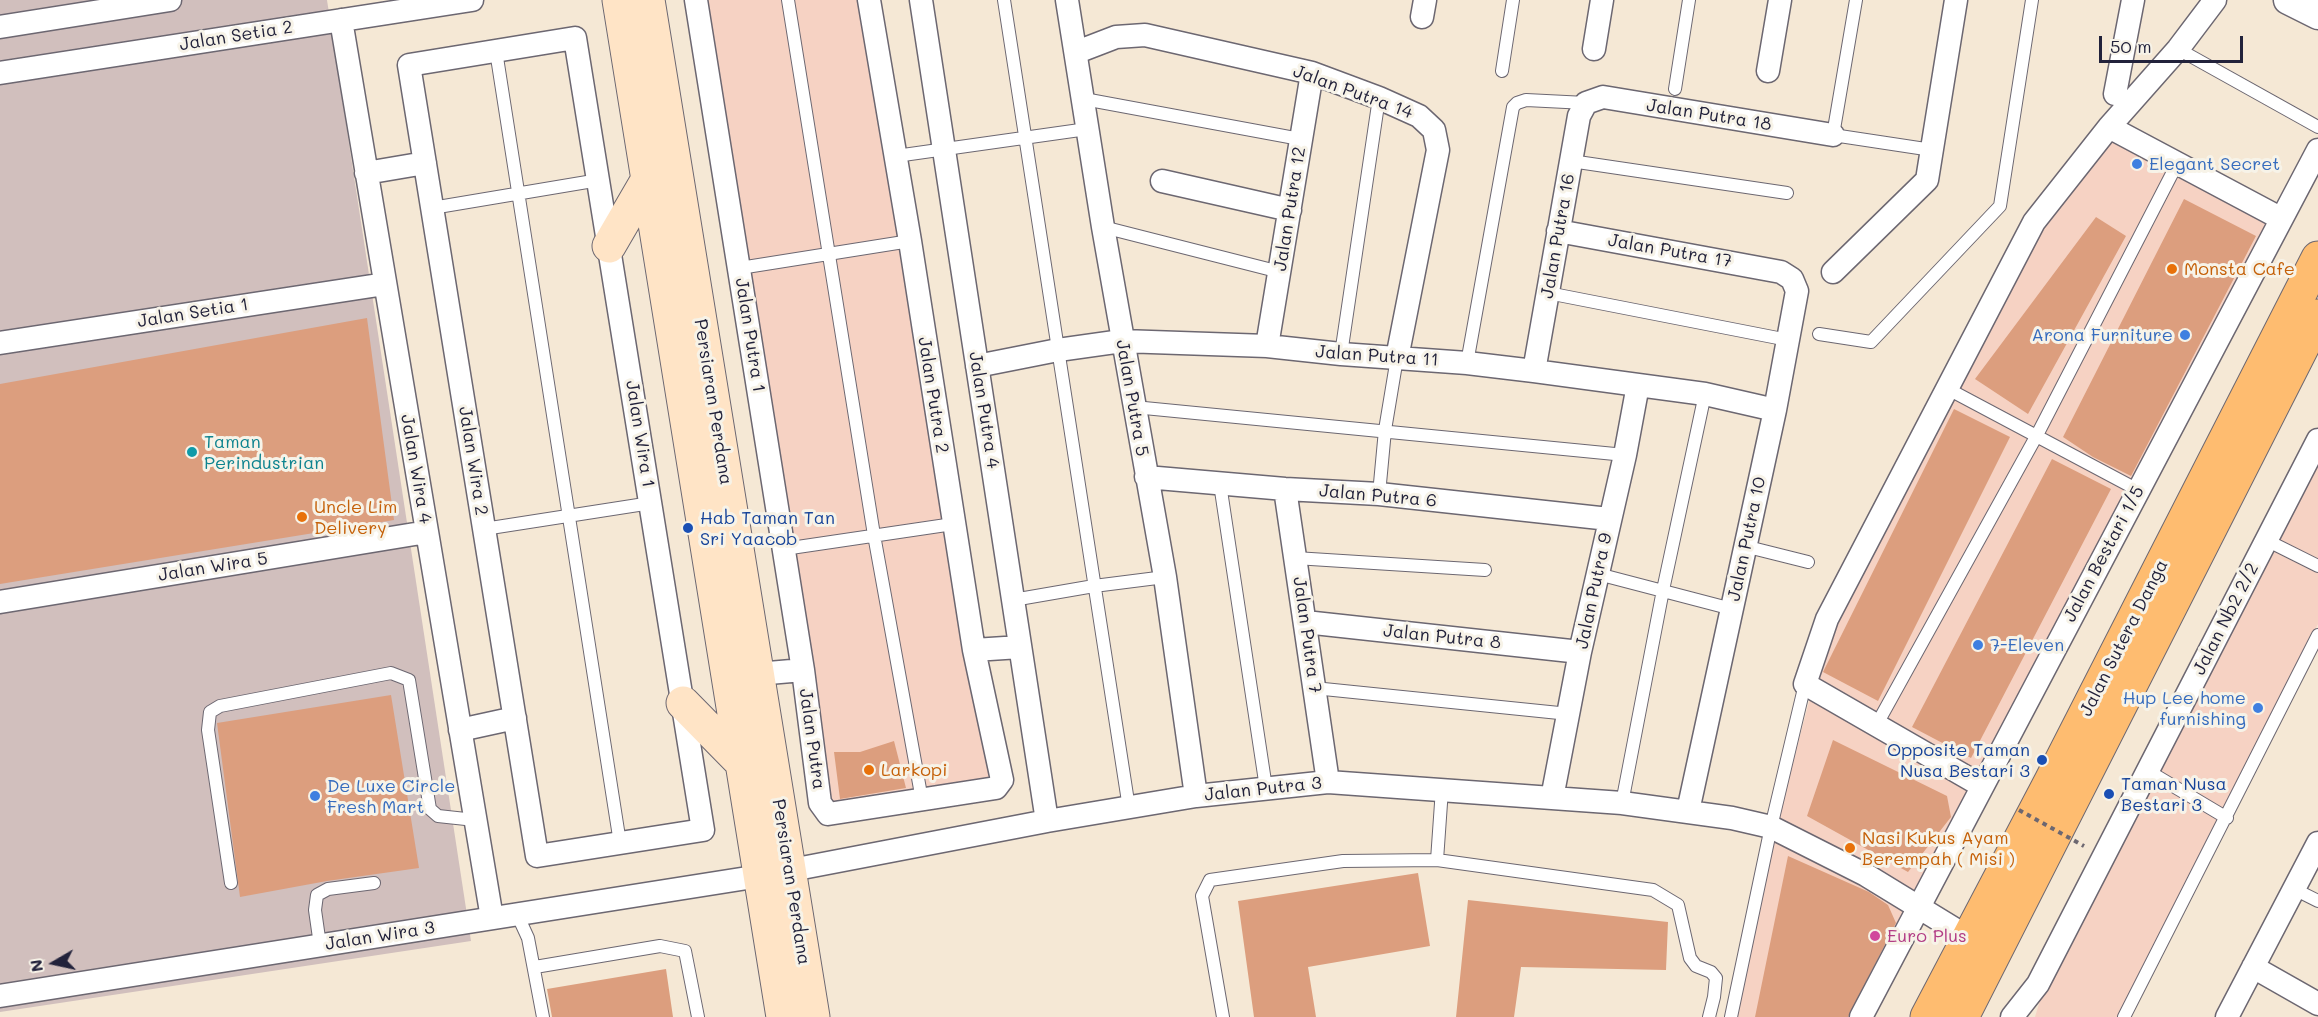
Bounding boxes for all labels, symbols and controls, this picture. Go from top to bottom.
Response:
street label: Jalan Setia 2 [178,16,294,56]
scale bar [2102,24,2246,62]
text: 50 m [2110,34,2152,58]
street label: Jalan Putra 14 [1290,60,1416,124]
street label: Jalan Putra 18 [1645,94,1773,136]
street label: Jalan Putra 12 [1270,145,1310,273]
place label: Elegant Secret [2149,153,2280,175]
marker: Elegant Secret [2130,157,2144,171]
street label: Jalan Putra 16 [1536,172,1580,300]
street label: Jalan Putra 17 [1606,229,1734,273]
place label: Monsta Cafe [2184,258,2295,280]
marker: Monsta Cafe [2165,262,2179,276]
street label: Jalan Putra 1 [730,276,770,394]
street label: Jalan Setia 1 [136,294,250,332]
street label: Persiaran Perdana [689,318,737,486]
place label: Arona Furniture [2032,324,2173,346]
marker: Arona Furniture [2178,328,2192,342]
street label: Jalan Putra 2 [913,335,953,455]
street label: Jalan Putra 5 [1111,338,1153,458]
street label: Jalan Putra 11 [1315,341,1439,371]
street label: Jalan Putra 4 [964,350,1004,470]
street label: Jalan Wira 1 [621,379,659,489]
street label: Jalan Wira 2 [454,405,492,517]
street label: Jalan Wira 4 [396,413,436,525]
place label: Taman Perindustrian [204,431,324,474]
marker: Taman Perindustrian [185,445,199,459]
street label: Jalan Putra 10 [1723,475,1771,603]
street label: Jalan Putra 6 [1318,480,1438,512]
street label: Jalan Bestari 1/5 [2059,482,2149,626]
place label: Uncle Lim Delivery [314,496,397,538]
place label: Hab Taman Tan Sri Yaacob [700,507,835,550]
marker: Uncle Lim Delivery [295,510,309,524]
marker: Hab Taman Tan Sri Yaacob [681,521,695,535]
street label: Jalan Putra 9 [1571,531,1617,651]
street label: Jalan Wira 5 [157,548,269,586]
street label: Jalan Sutera Danga [2075,556,2173,720]
street label: Jalan Nb2 2/2 [2189,559,2263,679]
street label: Jalan Putra 7 [1288,575,1326,695]
street label: Jalan Putra 8 [1382,620,1502,654]
place label: 7-Eleven [1990,634,2064,656]
marker: 7-Eleven [1971,638,1985,652]
street label: Jalan Putra [794,687,830,791]
place label: Hup Lee home furnishing [2123,687,2246,730]
marker: Hup Lee home furnishing [2251,701,2265,715]
place label: Opposite Taman Nusa Bestari 3 [1887,739,2030,782]
marker: Opposite Taman Nusa Bestari 3 [2035,753,2049,767]
place label: Larkopi [881,759,948,781]
marker: Larkopi [862,763,876,777]
street label: Jalan Putra 3 [1203,772,1323,806]
place label: Taman Nusa Bestari 3 [2121,773,2227,816]
place label: De Luxe Circle Fresh Mart [327,775,455,818]
marker: Taman Nusa Bestari 3 [2102,787,2116,801]
marker: De Luxe Circle Fresh Mart [308,789,322,803]
street label: Persiaran Perdana [767,798,815,966]
place label: Nasi Kukus Ayam Berempah ( Misi ) [1862,827,2015,870]
marker: Nasi Kukus Ayam Berempah ( Misi ) [1843,841,1857,855]
street label: Jalan Wira 3 [324,917,436,955]
place label: Euro Plus [1887,925,1967,947]
marker: Euro Plus [1868,929,1882,943]
north arrow [24,933,84,993]
text: N [24,958,47,974]

